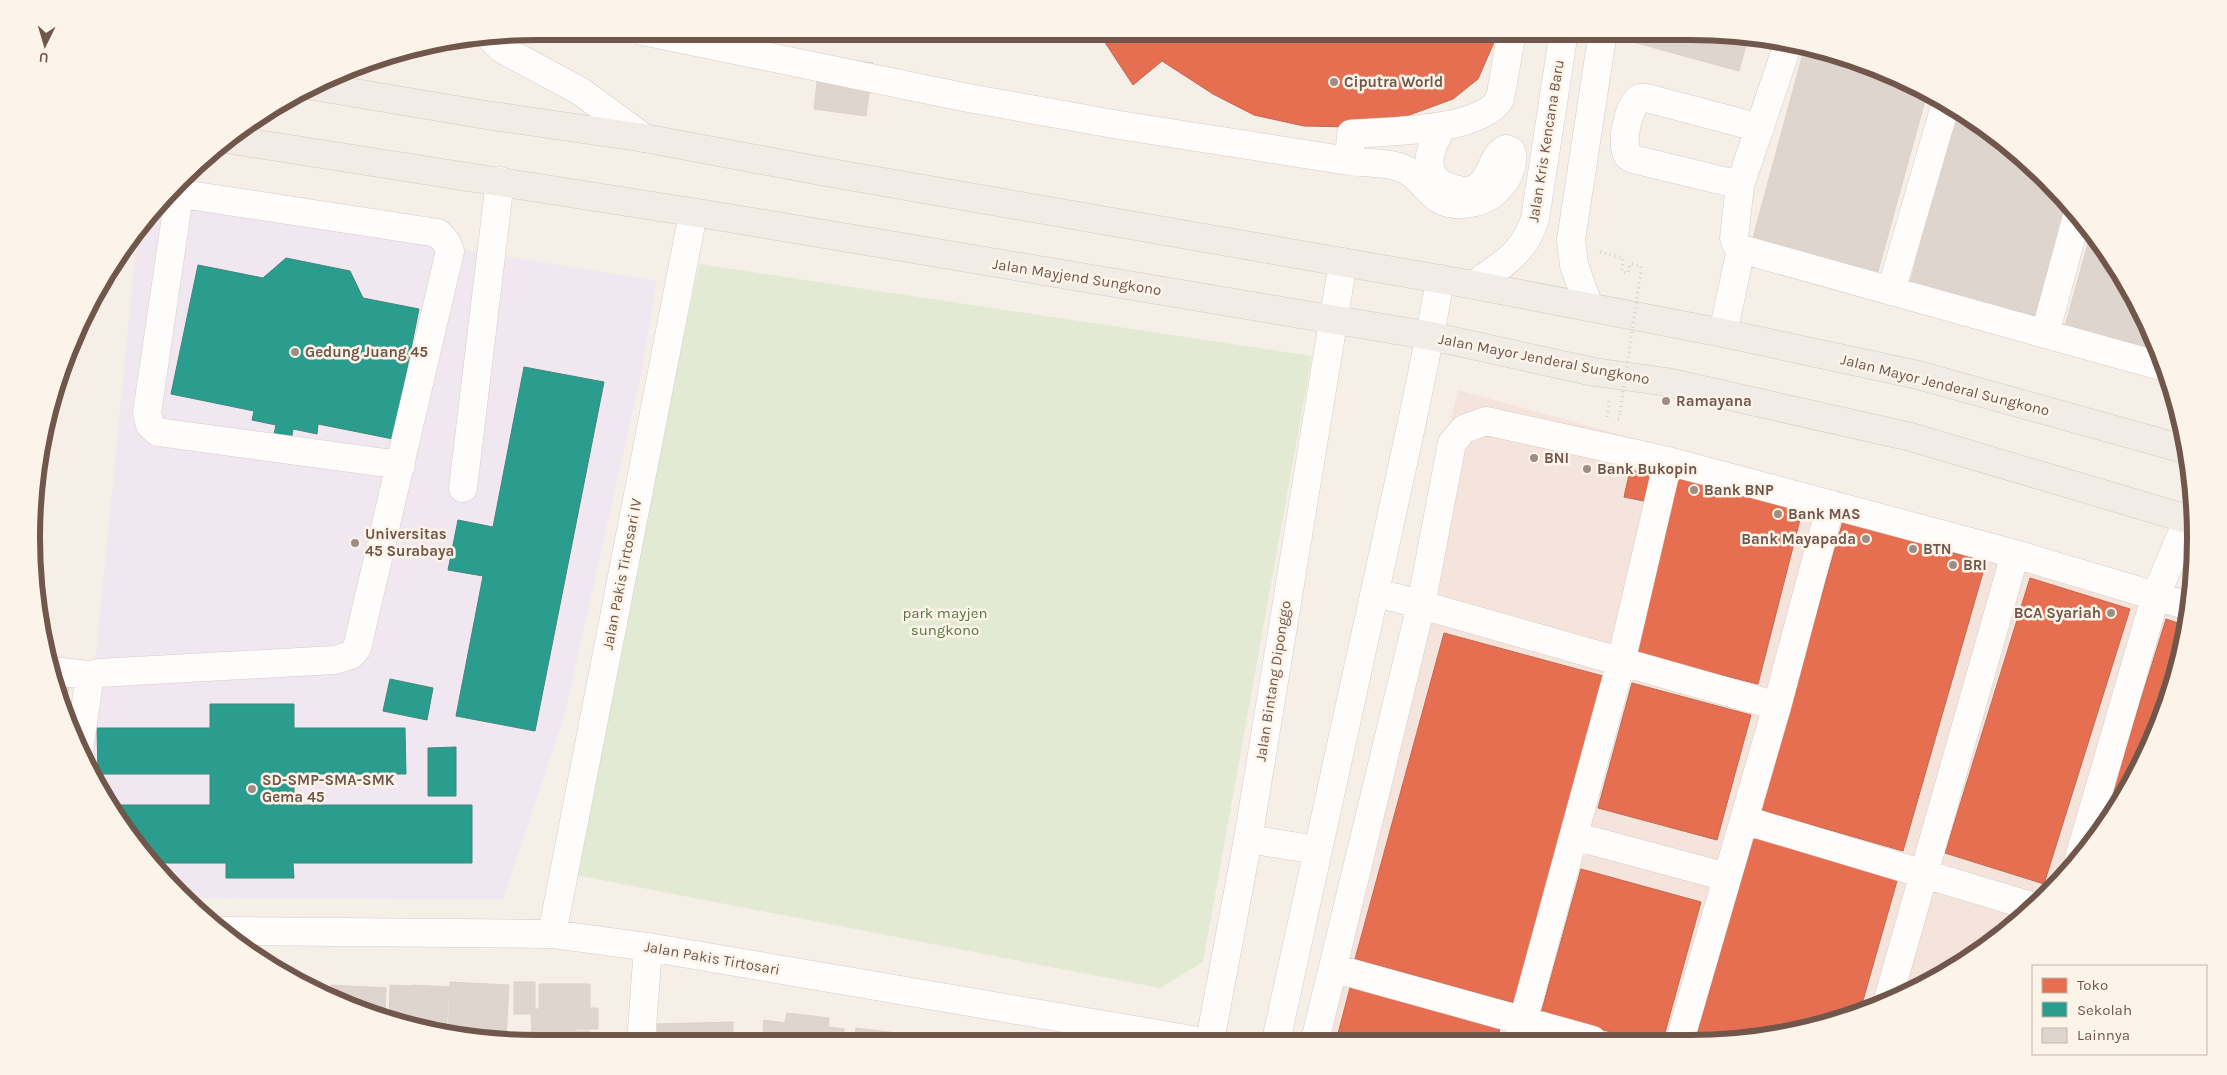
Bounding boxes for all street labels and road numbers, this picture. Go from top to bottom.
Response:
street label: Jalan Kris Kencana Baru [1524,58,1568,224]
street label: Jalan Mayjend Sungkono [991,255,1163,299]
street label: Jalan Mayor Jenderal Sungkono [1437,330,1651,388]
street label: Jalan Mayor Jenderal Sungkono [1839,350,2051,420]
street label: Jalan Pakis Tirtosari IV [598,496,646,651]
street label: Jalan Bintang Diponggo [1251,599,1295,763]
street label: Jalan Pakis Tirtosari [643,937,781,979]

